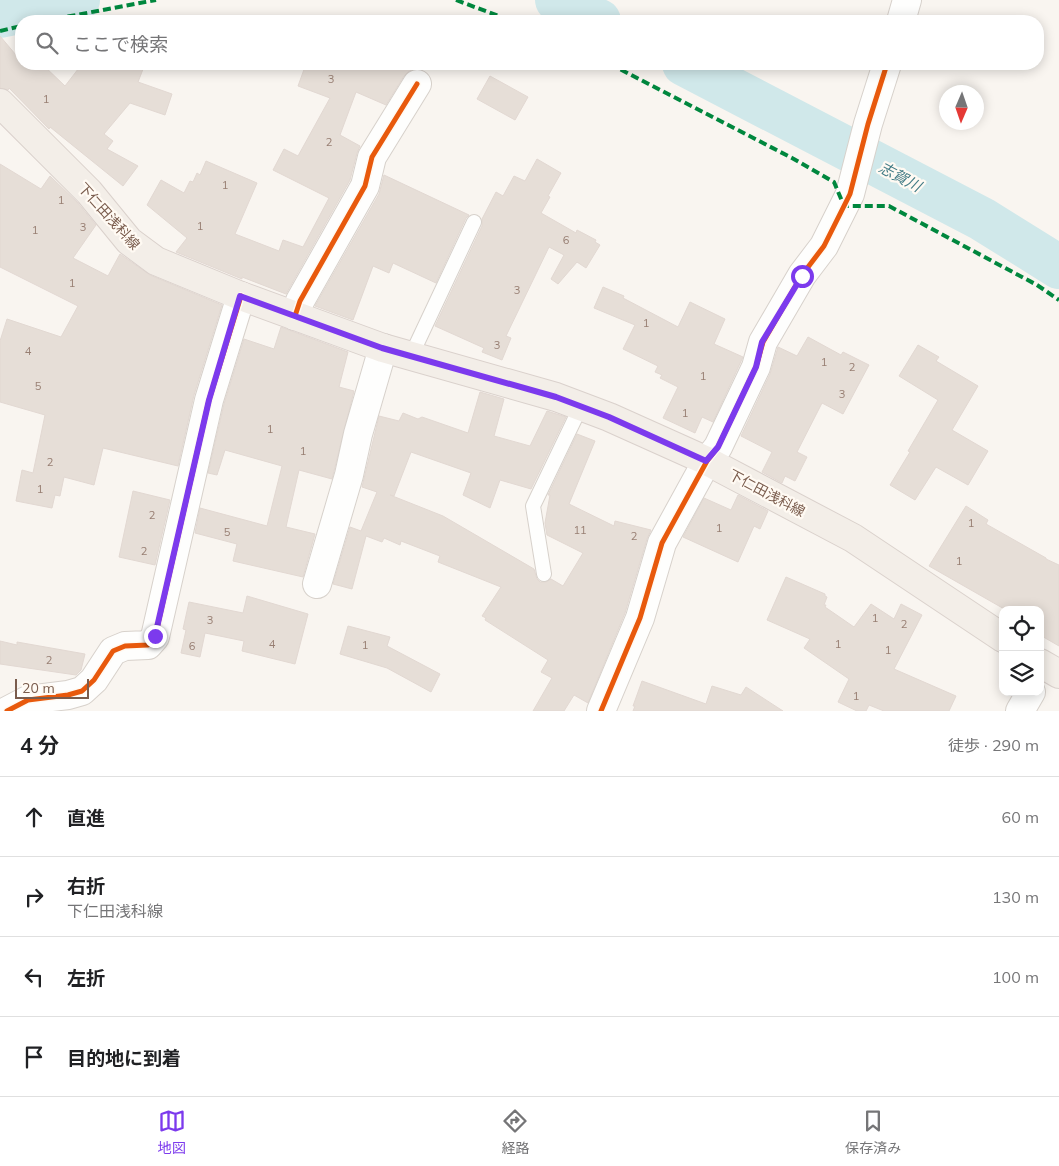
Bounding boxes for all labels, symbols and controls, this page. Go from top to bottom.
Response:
search box [15,15,1044,70]
icon: search [33,29,61,57]
text: ここで検索 [73,32,168,56]
house number: 3 [328,72,334,86]
north arrow [939,85,984,130]
house number: 1 [43,92,49,106]
house number: 2 [326,135,333,149]
water label: 志賀川 [876,158,926,196]
house number: 1 [222,178,228,192]
street label: 下仁田浅科線 [74,179,144,253]
house number: 1 [58,193,64,207]
house number: 1 [197,219,203,233]
house number: 3 [80,220,86,234]
house number: 1 [32,223,38,237]
house number: 6 [563,233,570,247]
route start [791,265,814,288]
house number: 1 [69,276,75,290]
house number: 3 [514,283,520,297]
house number: 1 [643,316,649,330]
house number: 3 [494,338,500,352]
house number: 4 [25,344,32,358]
house number: 1 [821,355,827,369]
house number: 2 [849,360,856,374]
house number: 1 [700,369,706,383]
house number: 5 [35,379,42,393]
house number: 3 [839,387,845,401]
house number: 1 [682,406,688,420]
house number: 1 [267,422,273,436]
house number: 1 [300,444,306,458]
house number: 2 [47,455,54,469]
street label: 下仁田浅科線 [726,465,808,521]
house number: 1 [37,482,43,496]
house number: 2 [149,508,156,522]
house number: 1 [968,516,974,530]
house number: 1 [716,521,722,535]
house number: 11 [573,523,587,537]
house number: 5 [224,525,231,539]
house number: 2 [631,529,638,543]
house number: 2 [141,544,148,558]
house number: 1 [956,554,962,568]
map controls [999,606,1044,696]
button: locate [999,606,1044,651]
house number: 1 [872,611,878,625]
house number: 3 [207,613,213,627]
house number: 2 [901,617,908,631]
route end [144,625,167,648]
house number: 4 [269,637,276,651]
house number: 1 [835,637,841,651]
house number: 1 [362,638,368,652]
house number: 6 [189,639,196,653]
house number: 1 [885,643,891,657]
button: layers [999,651,1044,696]
house number: 2 [46,653,53,667]
scale bar [15,676,89,699]
text: 20 m [22,679,55,697]
house number: 1 [853,689,859,703]
text: 4 分 [20,732,59,758]
text: 徒歩 · 290 m [948,735,1039,755]
icon: ahead [20,803,48,831]
text: 直進 [67,806,105,830]
text: 60 m [1002,807,1039,827]
text: 右折 [67,874,105,898]
icon: right [20,883,48,911]
text: 130 m [992,887,1039,907]
text: 下仁田浅科線 [67,901,163,921]
icon: left [20,963,48,991]
text: 左折 [67,966,105,990]
text: 100 m [992,967,1039,987]
icon: arrive [20,1043,48,1071]
text: 目的地に到着 [67,1046,181,1070]
tab: 地図 [158,1107,186,1157]
tab: 経路 [501,1107,529,1157]
tab: 保存済み [845,1107,901,1157]

